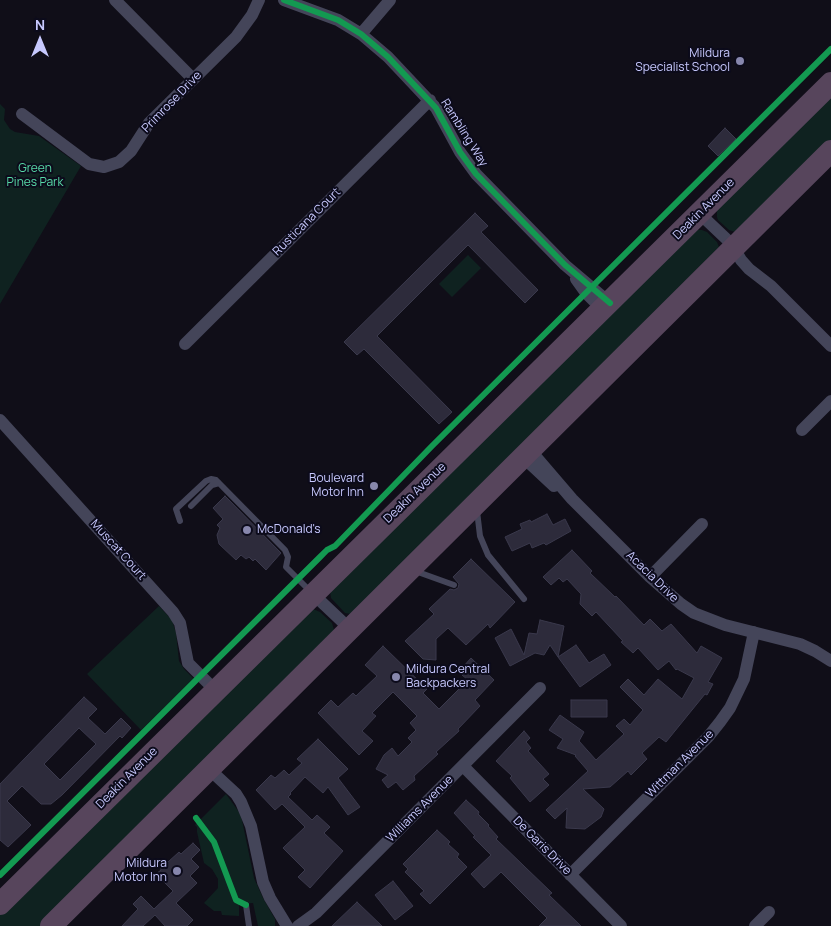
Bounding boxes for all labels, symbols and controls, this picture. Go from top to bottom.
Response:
north arrow [15,15,65,65]
text: N [35,15,45,34]
place label: Mildura Specialist School [635,47,730,75]
marker: Mildura Specialist School [734,55,746,67]
street label: Primrose Drive [139,68,205,136]
street label: Rambling Way [437,97,491,169]
park label: Green Pines Park [7,162,63,190]
street label: Deakin Avenue [670,175,738,243]
street label: Rusticana Court [270,185,344,259]
street label: Deakin Avenue [381,460,449,526]
place label: Boulevard Motor Inn [309,472,364,500]
marker: Boulevard Motor Inn [368,480,380,492]
street label: Muscat Court [87,517,149,583]
place label: McDonald's [257,523,320,537]
marker: McDonald's [241,524,253,536]
street label: Acacia Drive [623,548,681,606]
place label: Mildura Central Backpackers [406,663,490,691]
marker: Mildura Central Backpackers [390,671,402,683]
street label: Wittman Avenue [643,727,717,801]
street label: Deakin Avenue [93,744,161,812]
street label: Williams Avenue [384,773,456,845]
street label: De Garis Drive [510,814,574,878]
place label: Mildura Motor Inn [114,857,167,885]
marker: Mildura Motor Inn [171,865,183,877]

